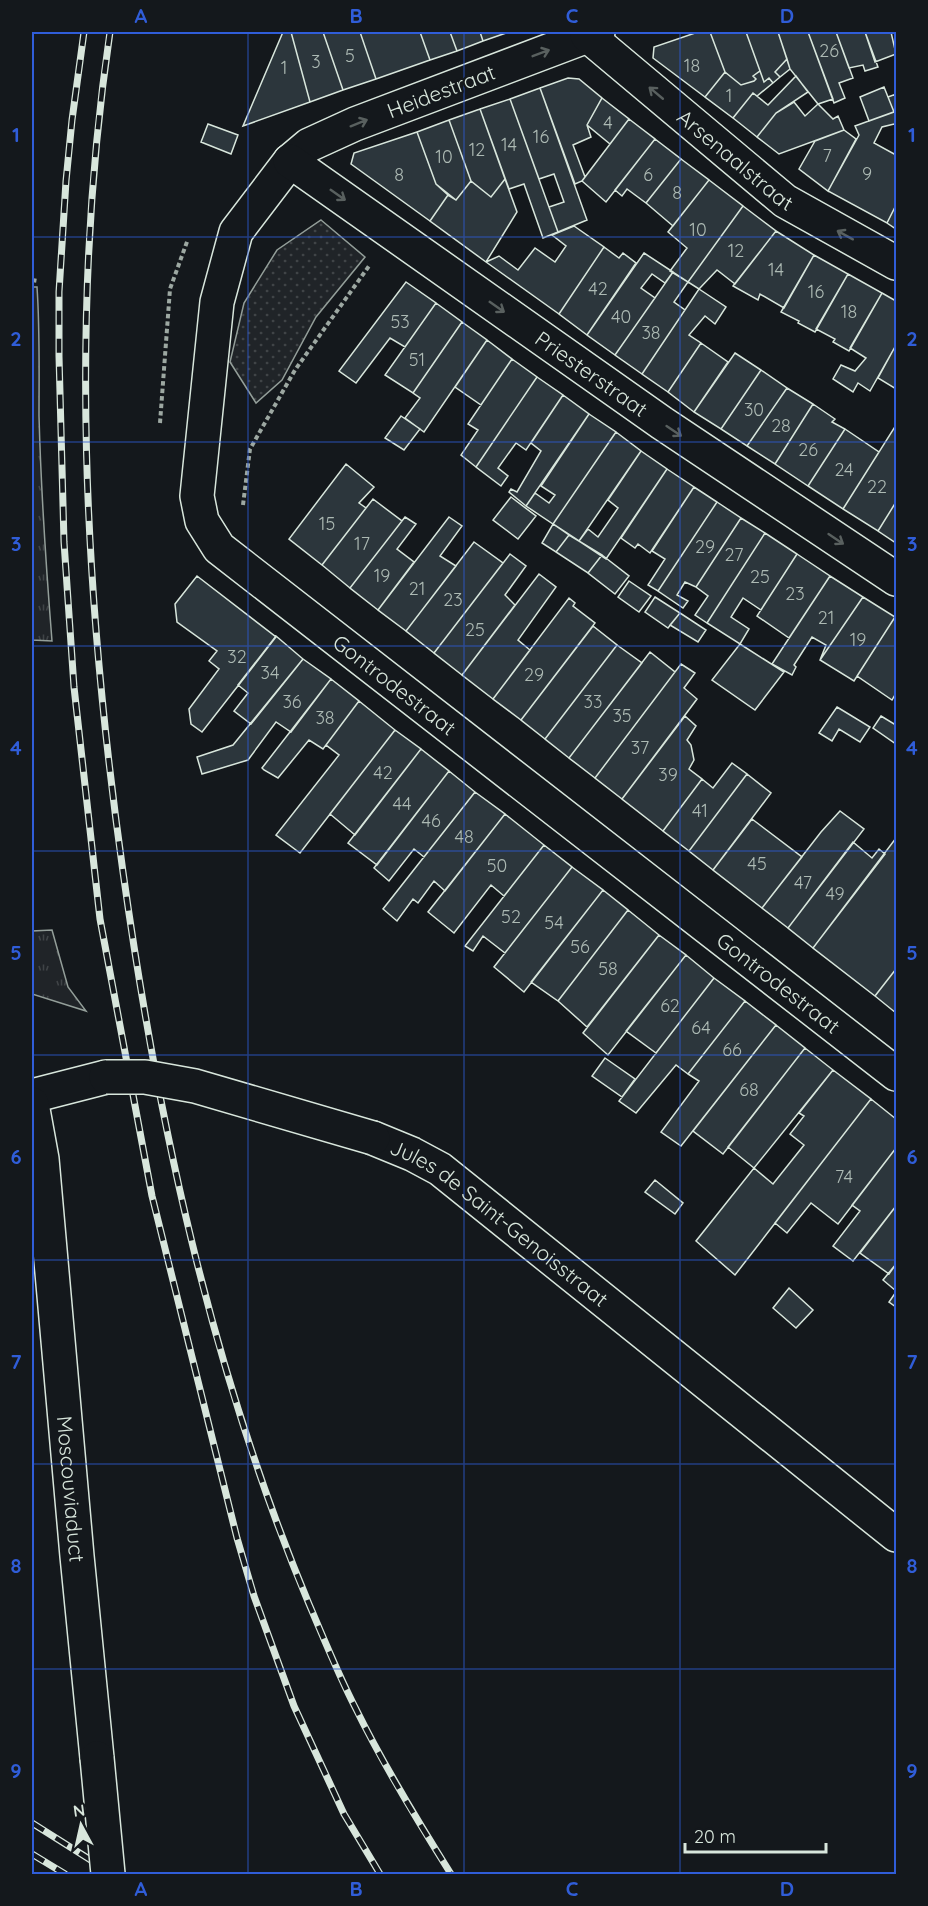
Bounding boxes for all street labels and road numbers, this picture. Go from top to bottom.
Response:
street label: Heidestraat [383,58,499,124]
street label: Arsenaalstraat [672,104,798,216]
street label: Priesterstraat [530,325,653,422]
street label: Gontrodestraat [328,629,462,741]
street label: Gontrodestraat [712,927,845,1039]
street label: Jules de Saint-Genoisstraat [386,1134,614,1312]
street label: Moscouviaduct [52,1415,91,1563]

